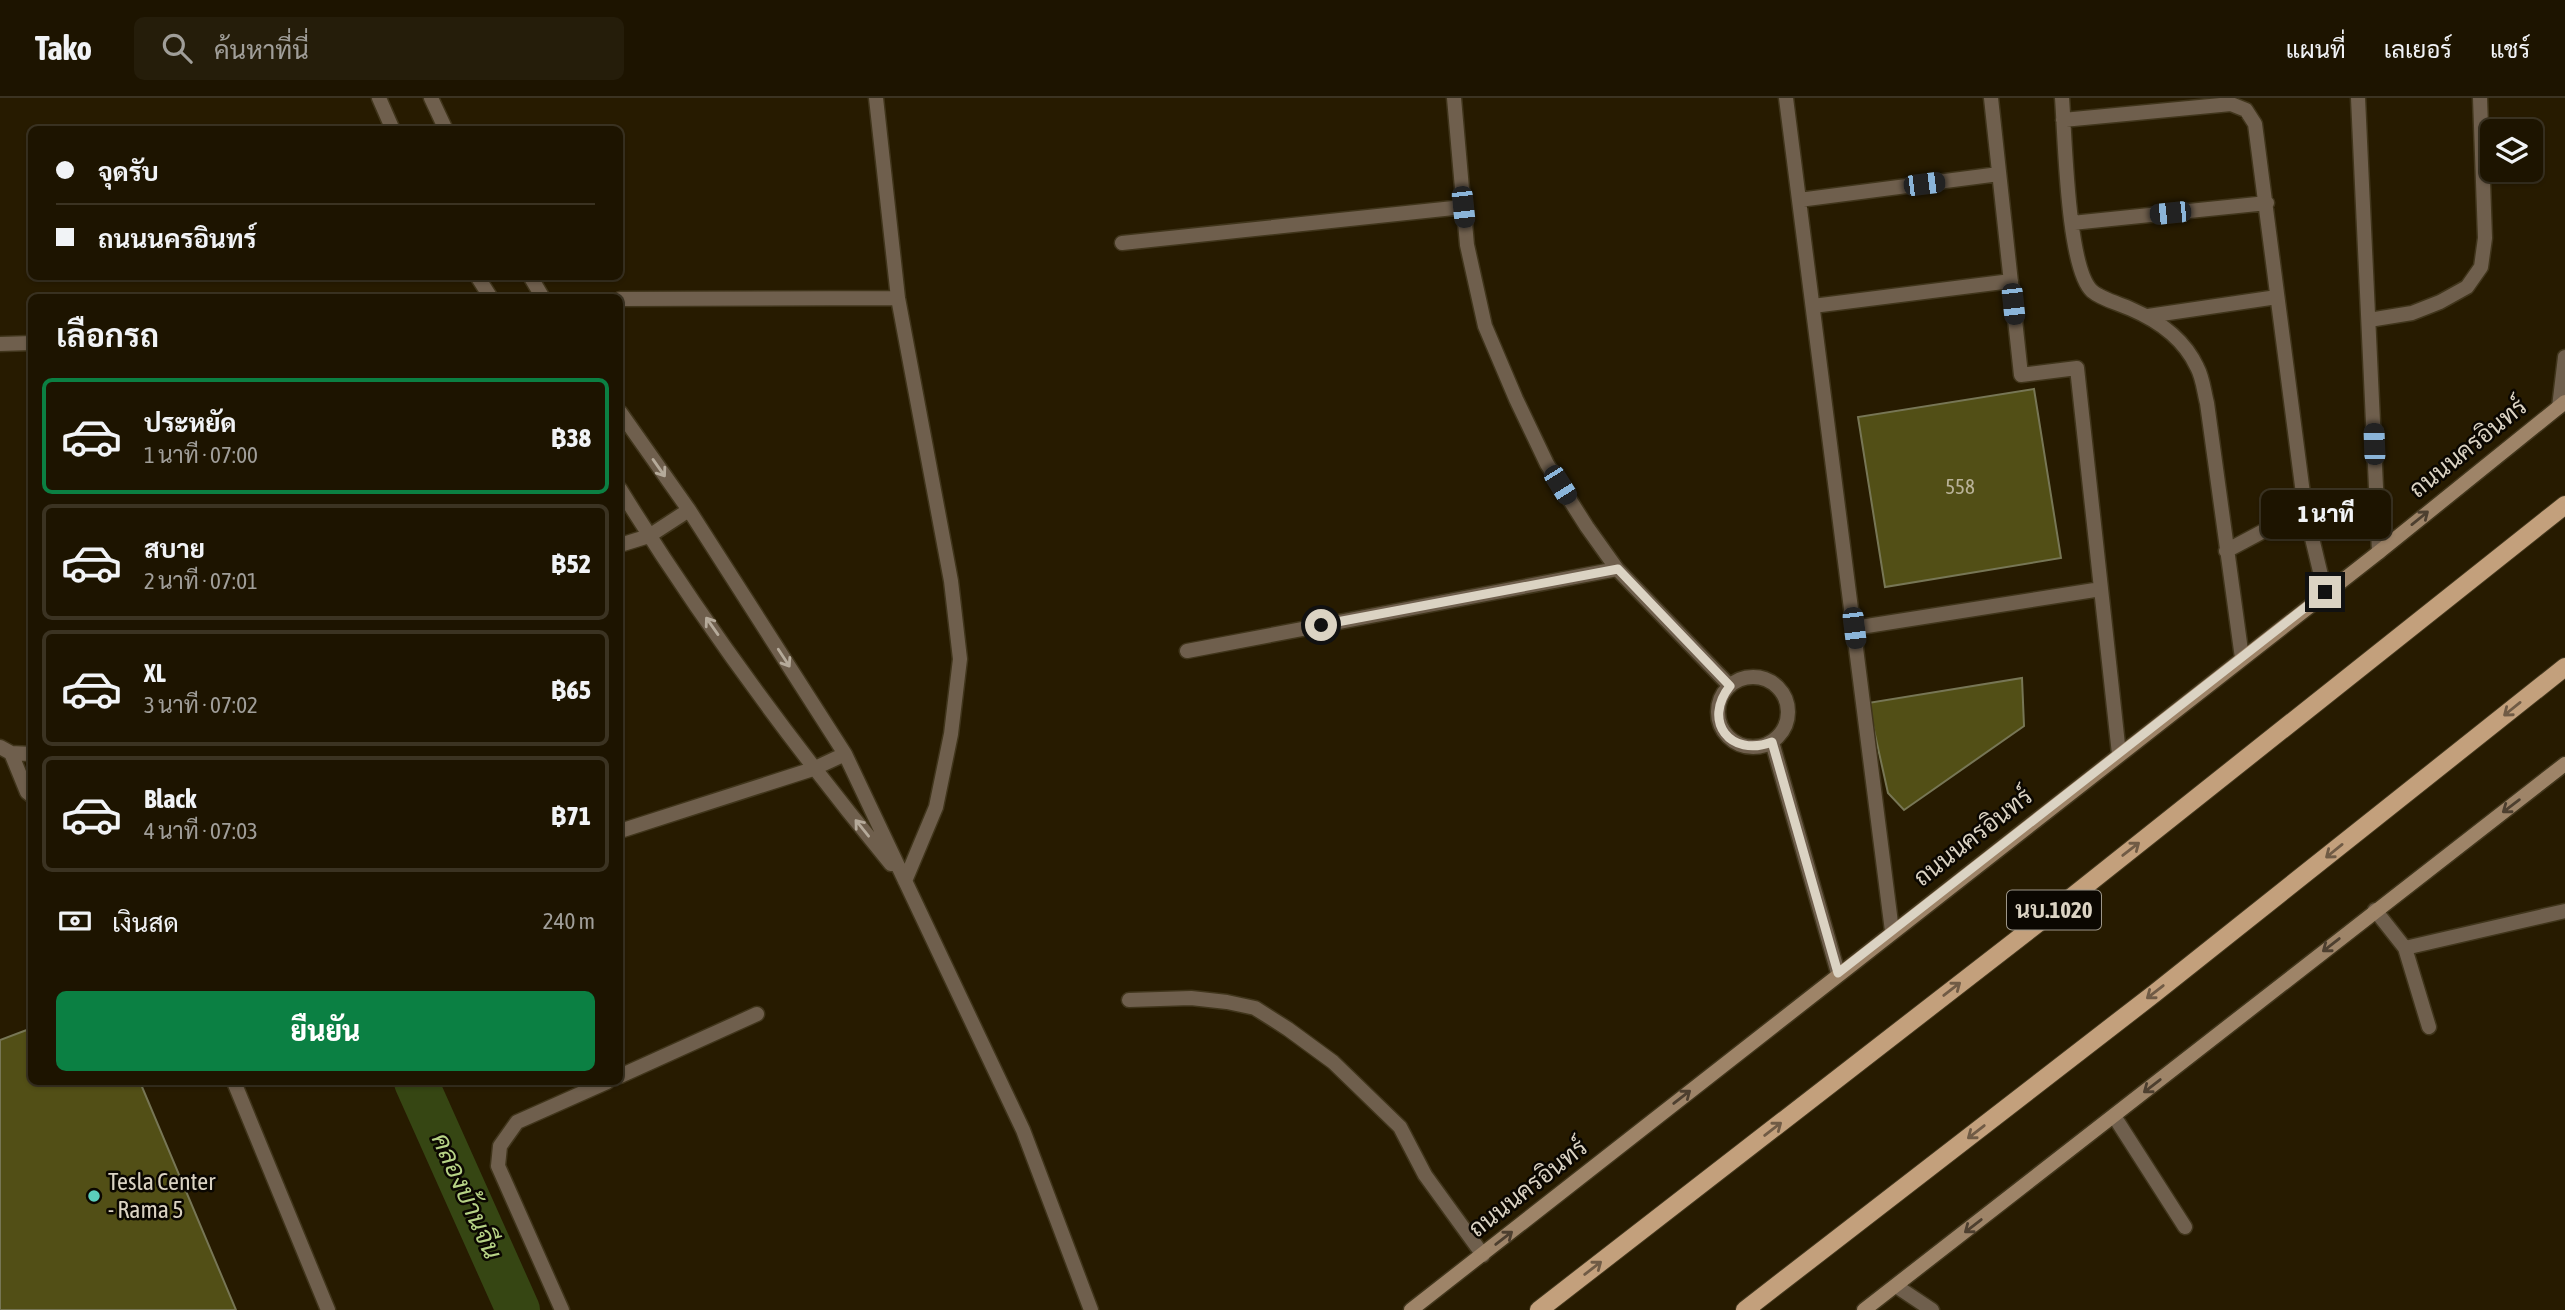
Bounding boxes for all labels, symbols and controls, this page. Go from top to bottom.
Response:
search box [134,17,624,80]
text: Tako [35,29,92,67]
icon: search [158,29,196,67]
text: ค้นหาที่นี่ [214,35,309,65]
text: แผนที่ [2286,36,2346,63]
text: เลเยอร์ [2384,36,2452,63]
text: แชร์ [2490,36,2530,63]
map controls [2480,119,2543,182]
button: layers [2480,119,2543,182]
text: จุดรับ [98,157,159,187]
car [1902,171,1947,197]
car [1451,185,1476,229]
car [2149,200,2192,226]
text: ถนนนครอินทร์ [98,224,257,254]
car [2001,282,2026,326]
text: เลือกรถ [56,317,159,354]
street label: ถนนนครอินทร์ [2402,391,2532,503]
icon: car [60,405,123,468]
text: ประหยัด [144,408,237,438]
text: ฿38 [551,423,591,453]
car [2363,423,2386,465]
text: 1 นาที · 07:00 [144,442,258,468]
one-way arrow [652,458,666,477]
car [1540,462,1581,508]
house number: 558 [1945,474,1975,498]
callout: 1 นาที [2260,490,2390,540]
text: 1 นาที [2298,501,2354,527]
one-way arrow [2411,511,2429,526]
icon: car [60,531,123,594]
text: สบาย [144,534,205,564]
text: ฿52 [551,549,591,579]
text: 2 นาที · 07:01 [144,568,258,594]
route end [2309,576,2341,608]
car [1842,606,1867,650]
route start [1305,609,1337,641]
one-way arrow [705,617,719,636]
one-way arrow [777,647,791,667]
icon: car [60,657,123,720]
text: XL [144,658,166,688]
text: ฿65 [551,675,591,705]
text: 3 นาที · 07:02 [144,692,258,718]
one-way arrow [2503,702,2521,717]
street label: ถนนนครอินทร์ [1907,780,2037,891]
icon: car [60,783,123,846]
text: Black [144,784,196,814]
one-way arrow [2502,799,2521,813]
text: ฿71 [551,801,591,831]
text: 4 นาที · 07:03 [144,818,258,844]
one-way arrow [854,820,869,838]
one-way arrow [2122,842,2140,857]
one-way arrow [2325,843,2343,858]
road number: นบ.1020 [2007,890,2101,930]
icon: cash [56,902,94,940]
text: เงินสด [112,908,179,938]
text: 240 m [543,908,595,934]
one-way arrow [2322,937,2340,953]
one-way arrow [1943,982,1961,997]
one-way arrow [2147,985,2165,1000]
button: ยืนยัน [56,991,595,1071]
one-way arrow [2143,1078,2162,1093]
one-way arrow [1672,1089,1690,1105]
one-way arrow [1763,1121,1781,1136]
one-way arrow [1967,1124,1985,1139]
water label: คลองบ้านจีน [426,1128,509,1264]
street label: ถนนนครอินทร์ [1462,1131,1592,1242]
place label: Tesla Center - Rama 5 [108,1168,216,1223]
marker: Tesla Center - Rama 5 [86,1188,102,1204]
one-way arrow [1964,1218,1982,1233]
one-way arrow [1494,1231,1512,1246]
one-way arrow [1583,1261,1601,1276]

